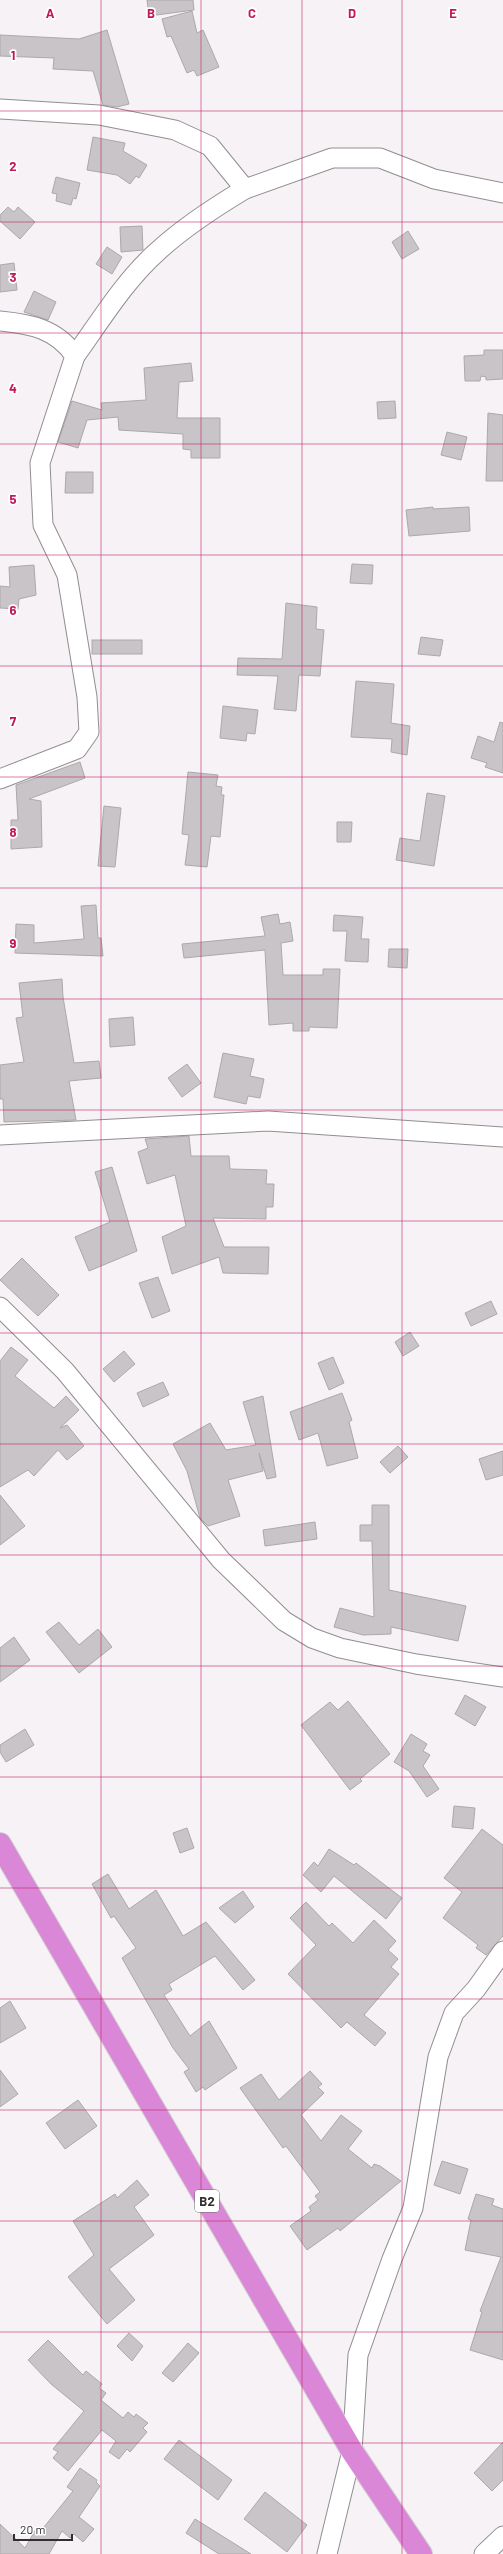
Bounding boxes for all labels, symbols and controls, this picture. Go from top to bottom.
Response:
text: A [46,5,55,21]
text: B [147,5,155,21]
text: C [248,5,256,21]
text: D [348,5,356,21]
text: E [449,5,457,21]
text: 1 [11,47,15,63]
text: 2 [9,158,17,174]
text: 3 [9,269,17,285]
text: 4 [9,380,17,396]
text: 5 [9,491,17,507]
text: 6 [10,602,17,618]
text: 7 [10,713,17,729]
text: 8 [9,824,17,840]
text: 9 [10,935,17,951]
road number: B2 [195,2190,219,2212]
scale bar [14,2516,72,2542]
text: 20 m [20,2522,46,2536]

